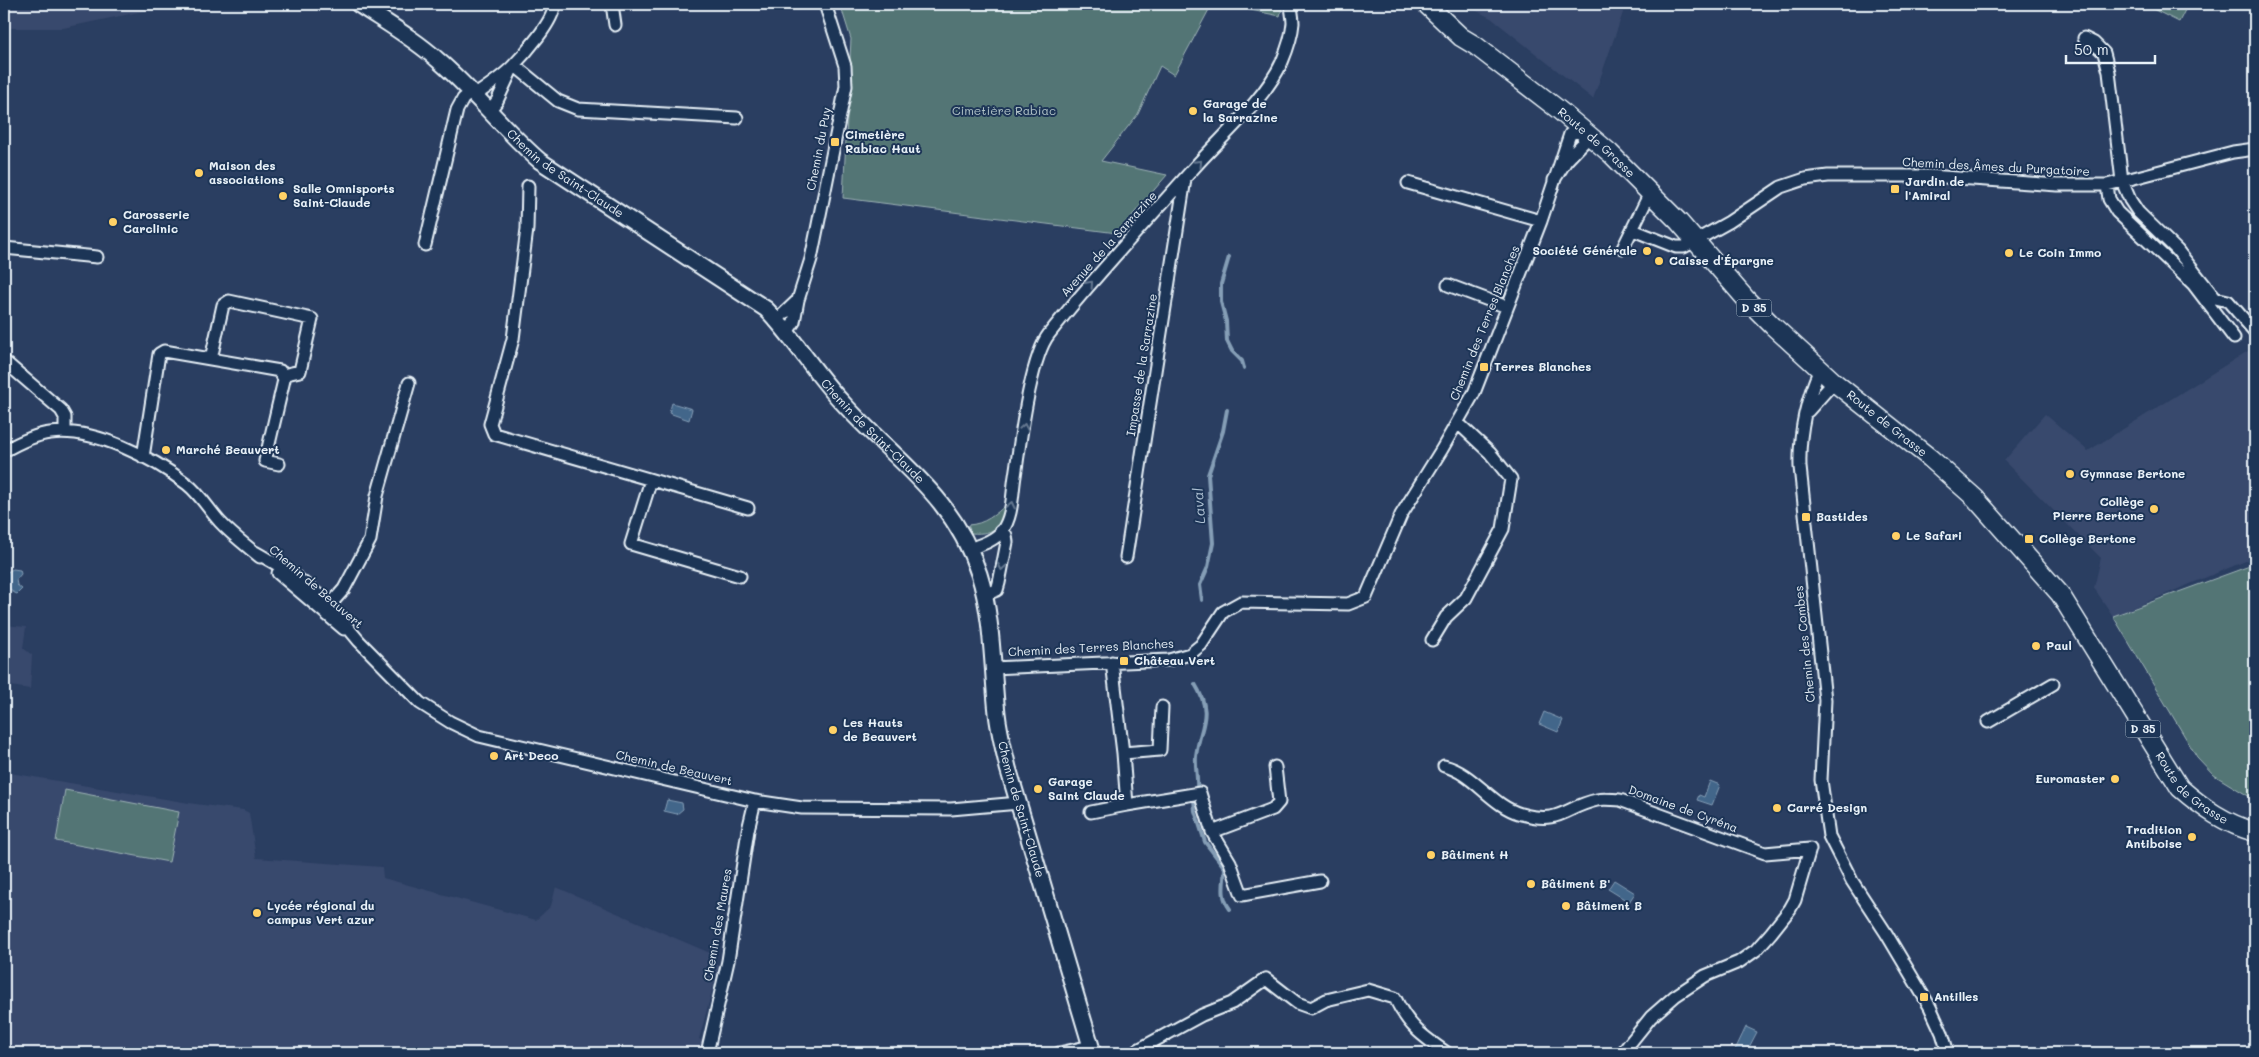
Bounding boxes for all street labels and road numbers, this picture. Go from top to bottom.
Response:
street label: Route de Grasse [1555,103,1639,181]
street label: Chemin du Puy [802,106,834,192]
street label: Chemin de Saint-Claude [504,125,627,221]
street label: Chemin des Âmes du Purgatoire [1902,153,2090,179]
street label: Avenue de la Sarrazine [1057,187,1160,299]
street label: Chemin des Terres Blanches [1446,242,1523,403]
street label: Impasse de la Sarrazine [1122,292,1160,437]
road number: D 35 [1736,300,1772,316]
street label: Chemin de Saint-Claude [818,375,929,486]
street label: Route de Grasse [1844,386,1931,460]
street label: Chemin de Beauvert [266,541,367,631]
street label: Chemin des Combes [1790,585,1818,703]
street label: Chemin des Terres Blanches [1008,635,1174,659]
road number: D 35 [2126,721,2160,738]
street label: Chemin de Saint-Claude [995,740,1049,879]
street label: Chemin de Beauvert [614,746,734,788]
street label: Route de Grasse [2153,748,2231,827]
street label: Domaine de Cyréna [1626,781,1740,835]
street label: Chemin des Maures [699,867,735,982]

